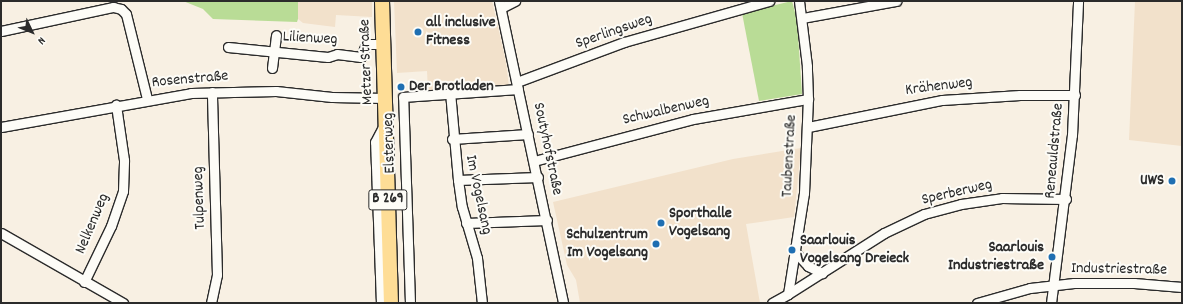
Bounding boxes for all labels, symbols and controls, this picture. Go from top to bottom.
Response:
street label: Sperlingsweg [573,10,655,54]
north arrow [12,12,52,52]
place label: all inclusive Fitness [426,13,496,51]
street label: Metzer Straße [356,19,378,105]
marker: all inclusive Fitness [413,27,423,37]
street label: Lilienweg [282,28,338,50]
text: N [33,33,48,48]
street label: Rosenstraße [151,67,229,93]
street label: Krähenweg [904,73,974,101]
place label: Der Brotladen [409,77,494,97]
marker: Der Brotladen [396,82,406,92]
street label: Schwalbenweg [621,92,711,130]
street label: Soutyhofstraße [528,101,566,197]
street label: Reneauldstraße [1041,102,1069,200]
street label: Elsterweg [379,112,401,174]
street label: Taubenstraße [778,114,802,198]
street label: Im Vogelsang [460,153,496,237]
street label: Tulpenweg [189,166,211,230]
place label: UWS [1140,171,1164,191]
street label: Sperberweg [920,176,994,210]
marker: UWS [1167,176,1177,186]
road number: B 269 [368,187,408,213]
street label: Nelkenweg [72,191,114,257]
place label: Sporthalle Vogelsang [669,204,732,242]
marker: Sporthalle Vogelsang [656,218,666,228]
place label: Schulzentrum Im Vogelsang [566,225,648,263]
place label: Saarlouis Vogelsang Dreieck [800,231,909,269]
place label: Saarlouis Industriestraße [948,238,1044,276]
marker: Schulzentrum Im Vogelsang [651,239,661,249]
marker: Saarlouis Vogelsang Dreieck [787,245,797,255]
marker: Saarlouis Industriestraße [1047,252,1057,262]
street label: Industriestraße [1071,260,1167,280]

